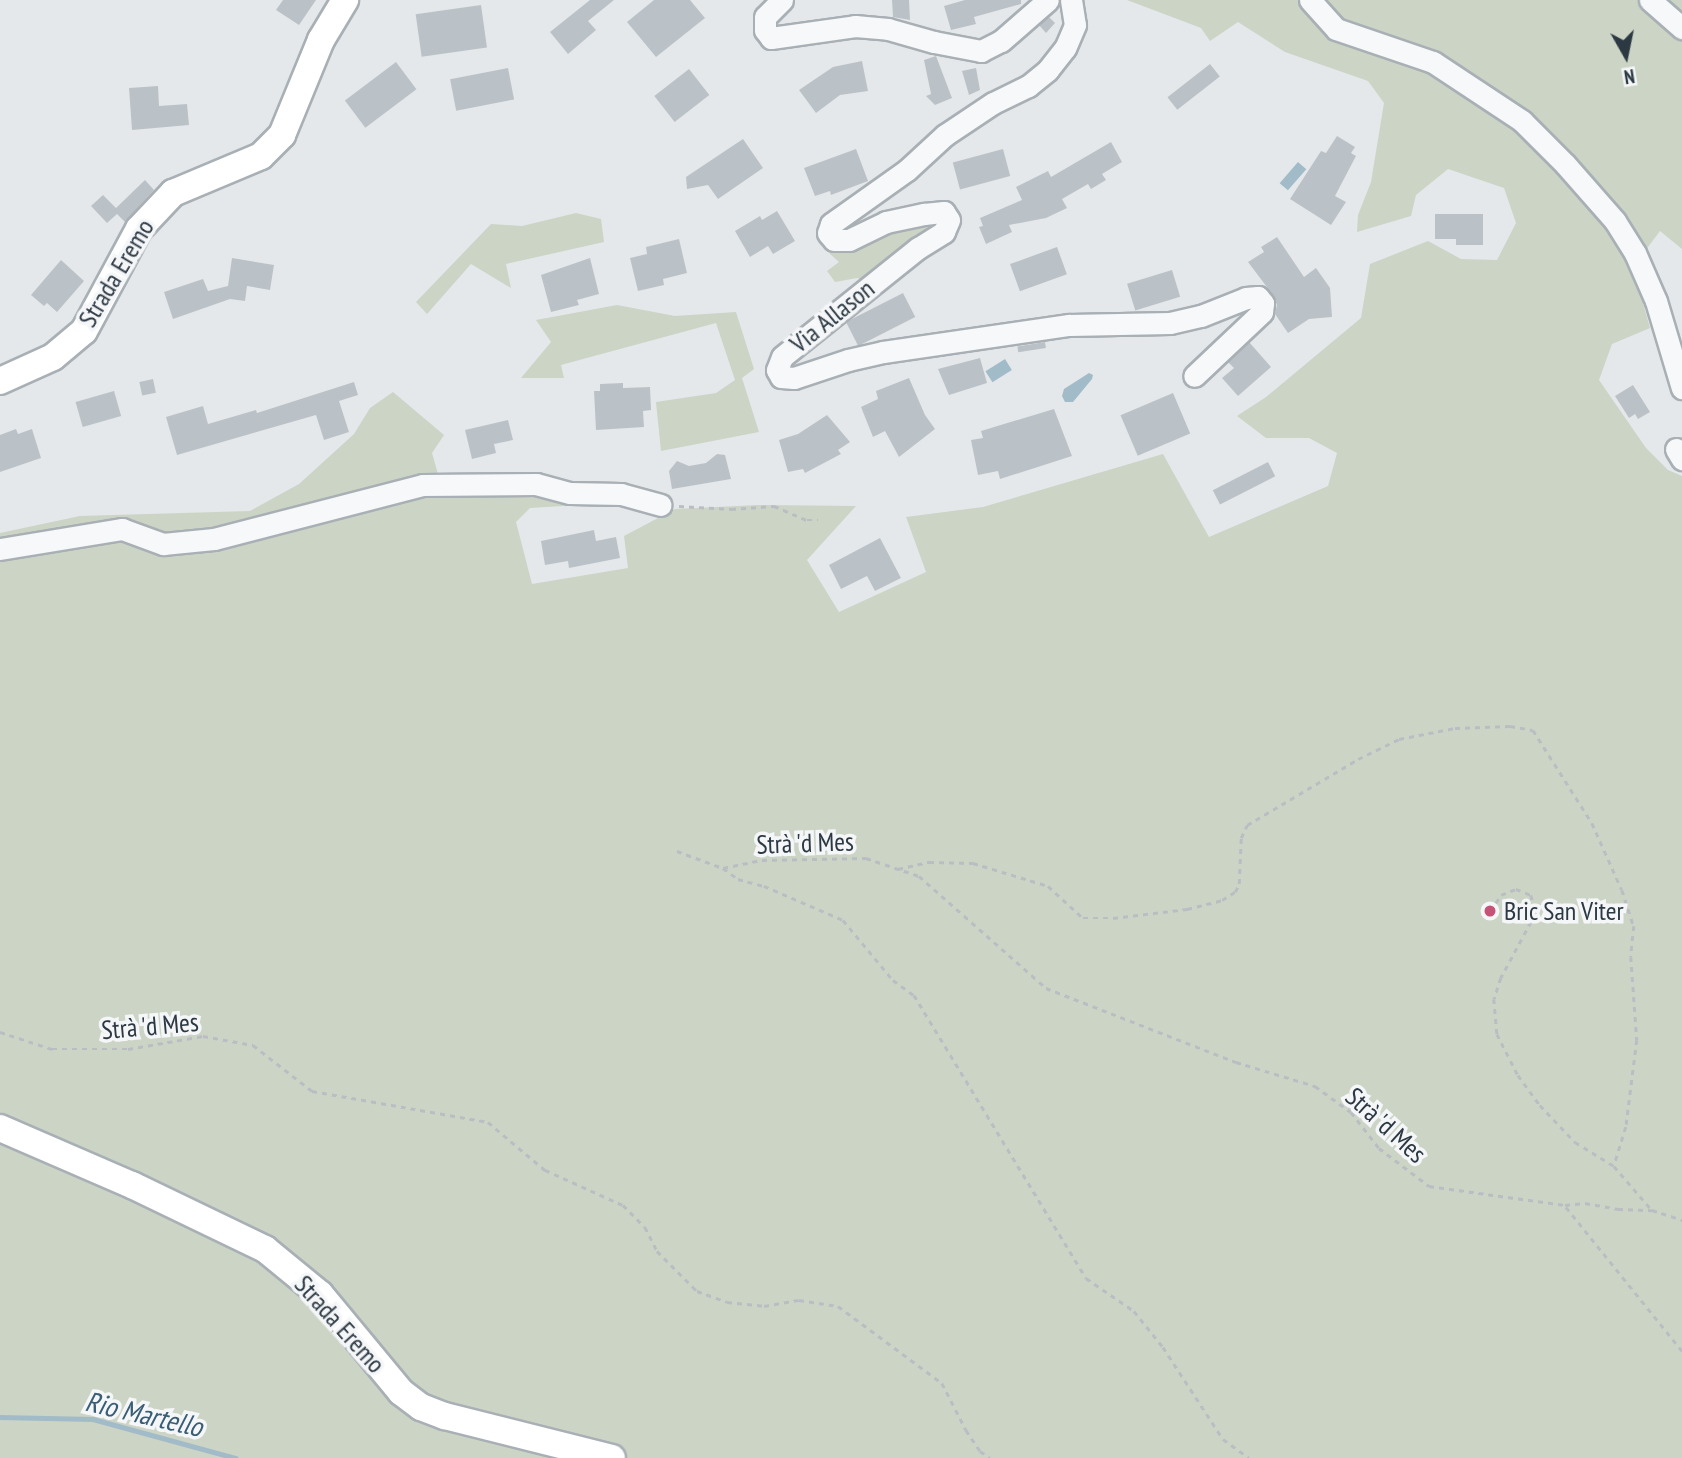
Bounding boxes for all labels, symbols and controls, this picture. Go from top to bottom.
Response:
north arrow [1591,21,1661,91]
text: N [1622,64,1636,89]
street label: Strada Eremo [72,213,160,333]
street label: Via Allason [783,272,881,360]
street label: Strà 'd Mes [755,826,855,860]
place label: Bric San Viter [1504,895,1625,927]
marker: Bric San Viter [1482,903,1498,919]
street label: Strà 'd Mes [99,1006,201,1046]
street label: Strà 'd Mes [1339,1080,1433,1170]
street label: Strada Eremo [288,1269,392,1379]
water label: Rio Martello [82,1384,206,1444]

